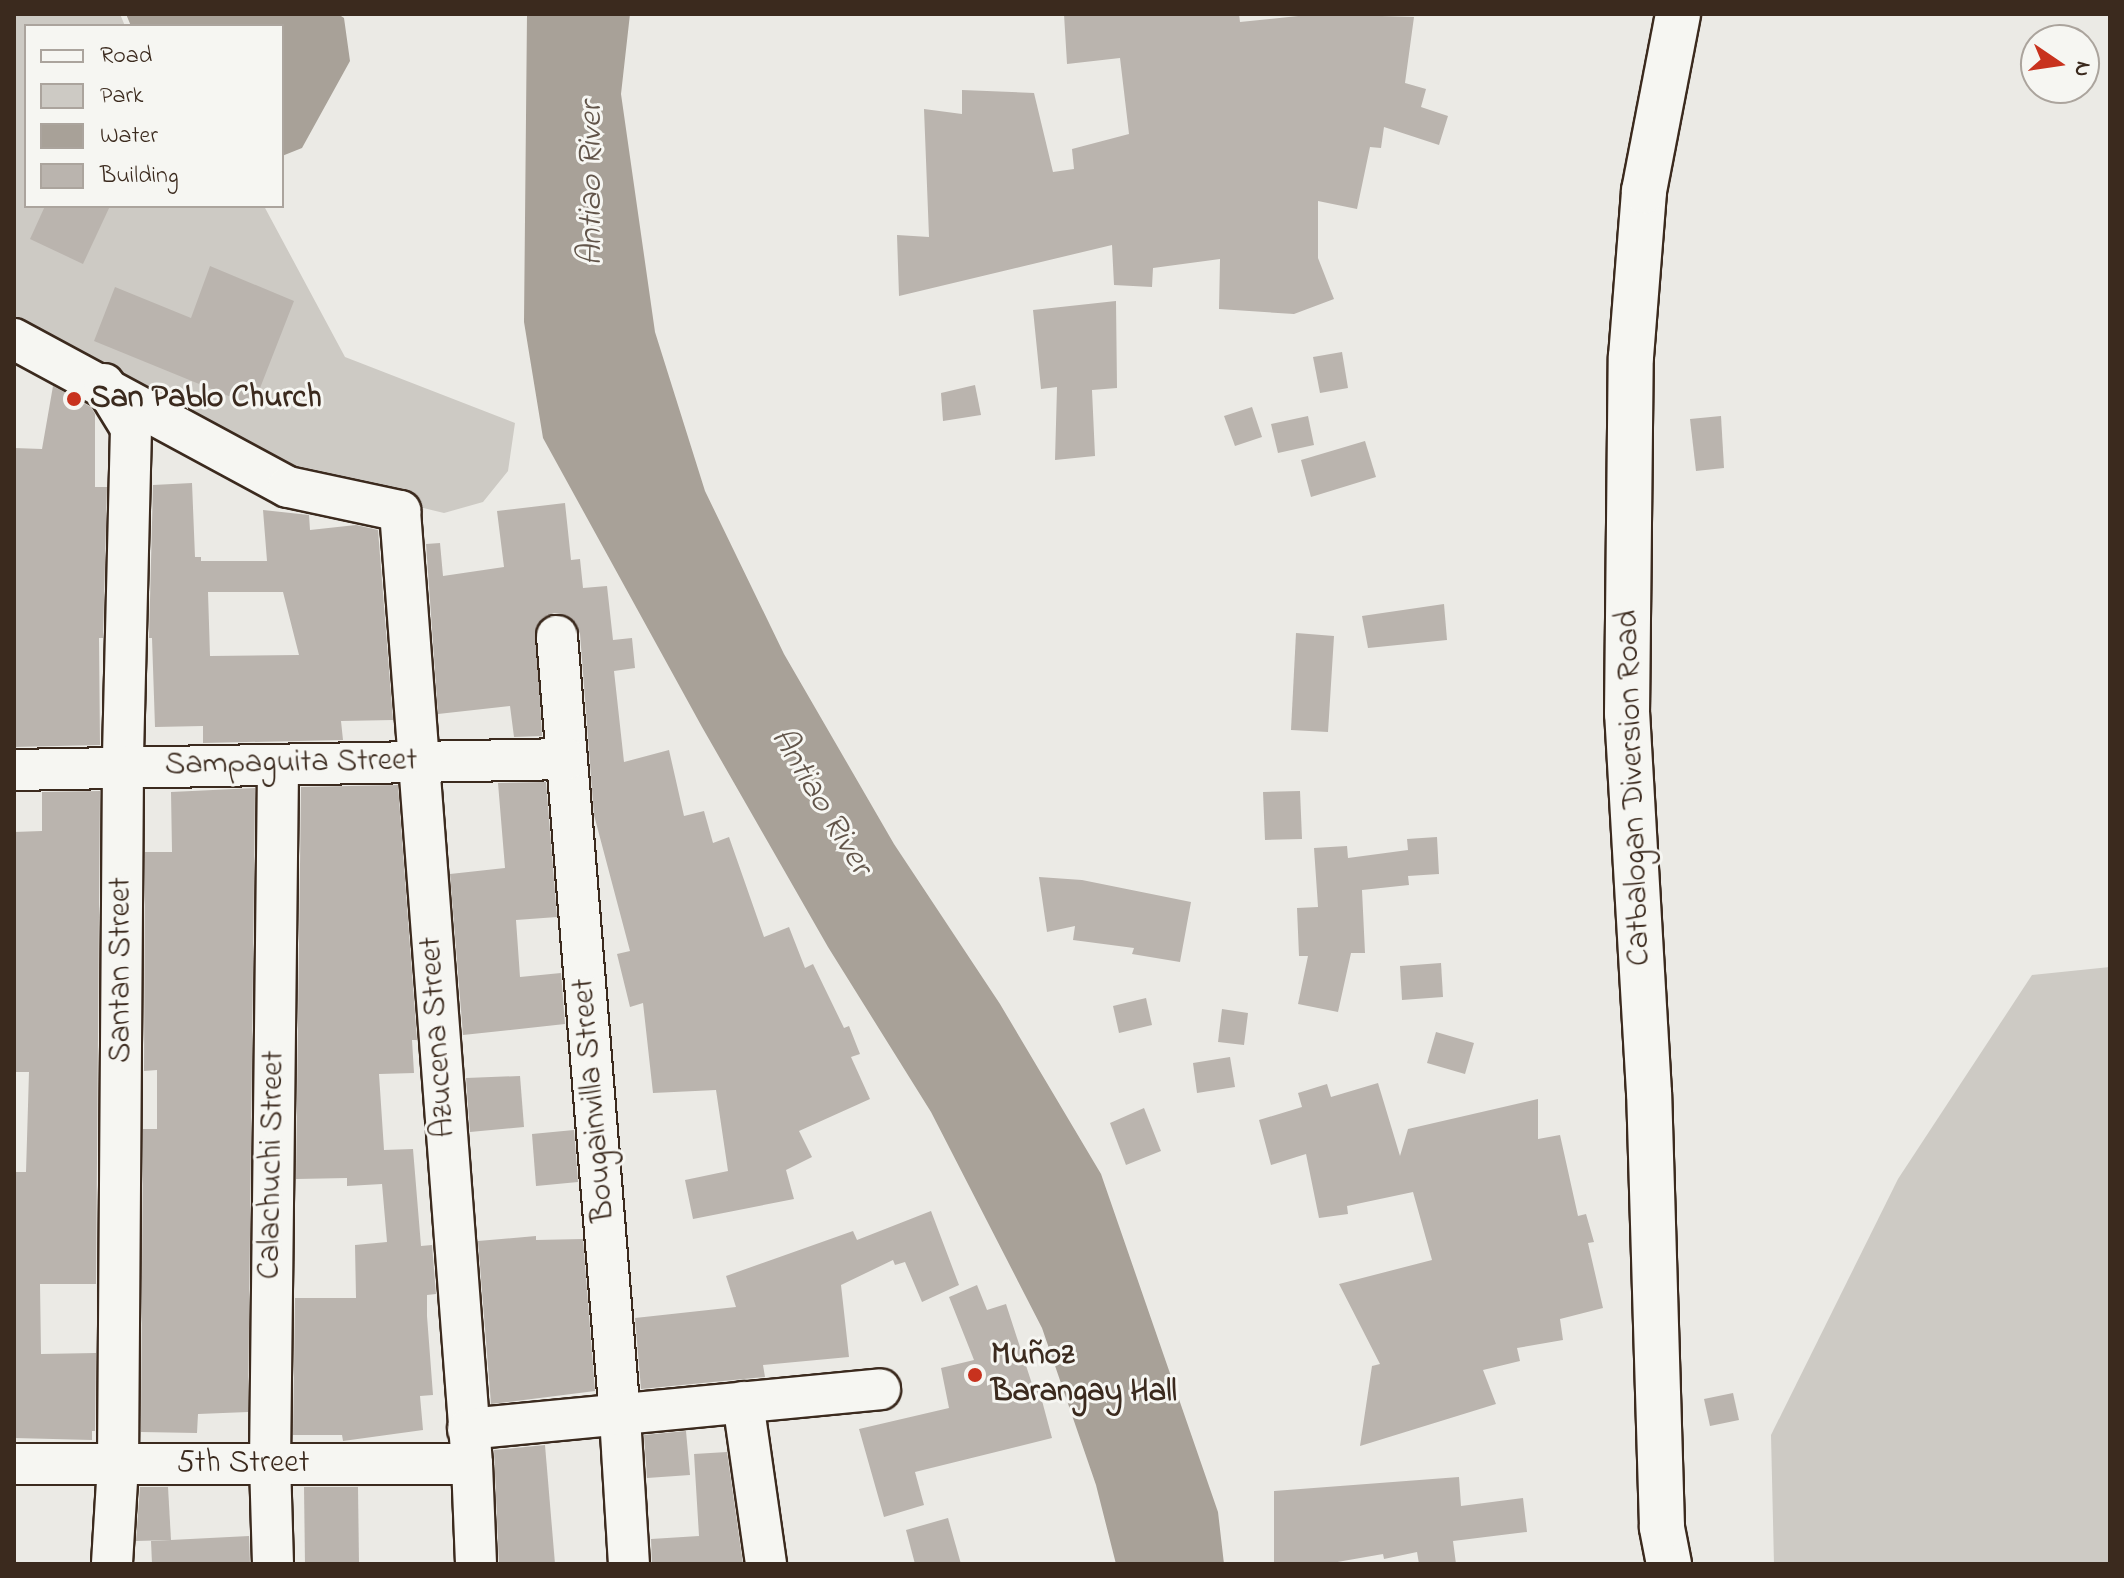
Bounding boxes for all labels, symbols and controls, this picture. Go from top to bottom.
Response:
legend [24,24,284,208]
north arrow [2020,24,2100,104]
text: Road [100,39,152,74]
text: N [2064,58,2099,80]
text: Park [100,79,143,114]
water label: Antiao River [573,102,613,266]
text: Water [100,119,158,154]
text: Building [100,159,179,194]
place label: San Pablo Church [90,380,322,418]
marker: San Pablo Church [65,390,83,408]
street label: Catbalogan Diversion Road [1610,609,1660,967]
water label: Antiao River [760,721,880,883]
street label: Sampaguita Street [164,743,418,785]
street label: Santan Street [103,877,141,1063]
street label: Azucena Street [413,935,465,1139]
street label: Bougainvilla Street [565,977,625,1223]
street label: Calachuchi Street [252,1050,294,1280]
place label: Muñoz Barangay Hall [991,1338,1177,1413]
marker: Muñoz Barangay Hall [966,1366,984,1384]
street label: 5th Street [177,1445,309,1483]

